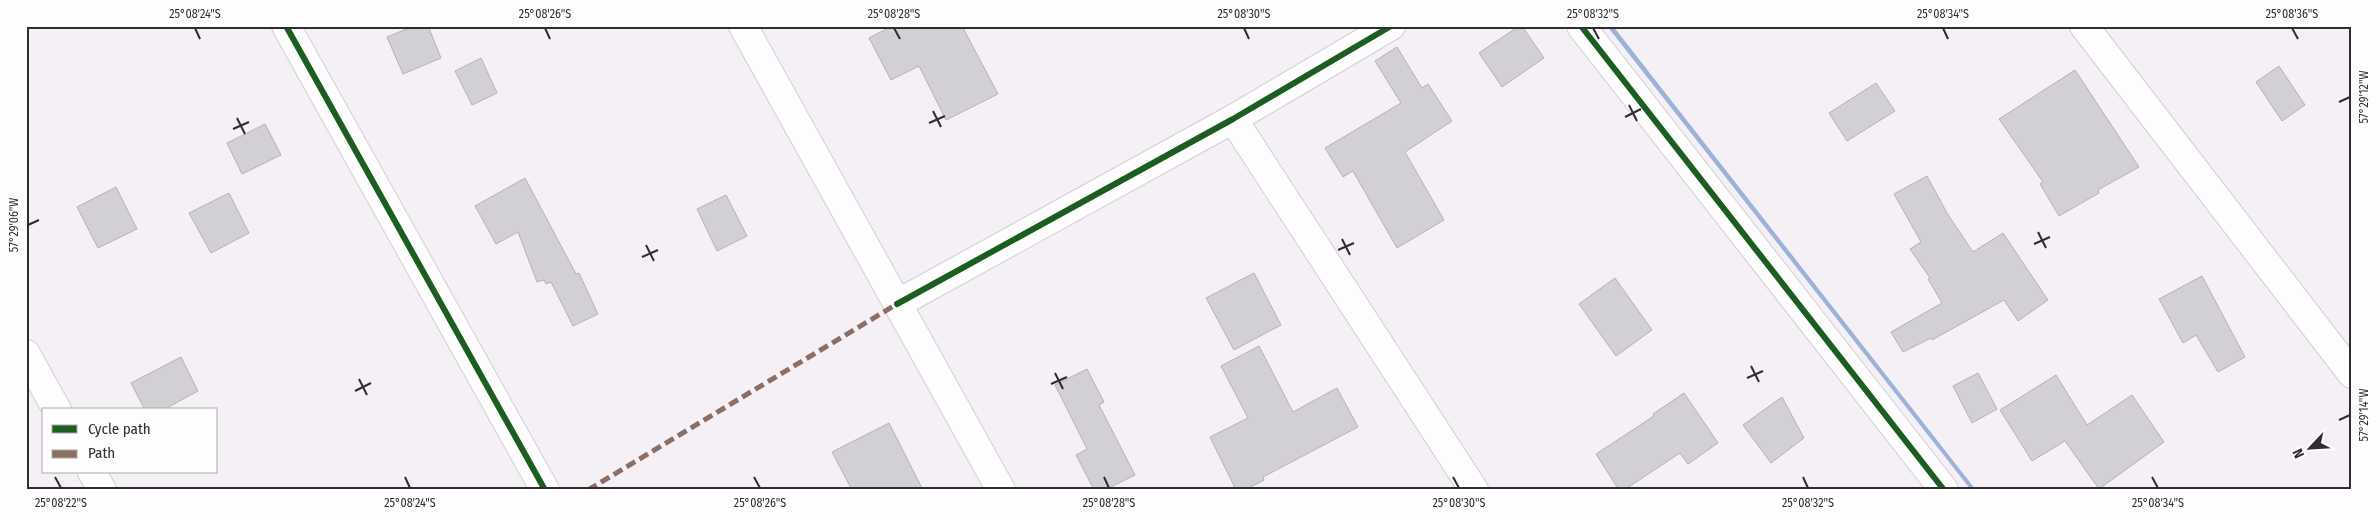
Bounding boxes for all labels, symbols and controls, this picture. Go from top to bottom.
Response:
text: 25°08'24"S [169,7,221,21]
text: 25°08'26"S [519,7,571,21]
text: 25°08'28"S [868,7,920,21]
text: 25°08'30"S [1218,7,1270,21]
text: 25°08'32"S [1567,7,1619,21]
text: 25°08'34"S [1917,7,1969,21]
text: 25°08'36"S [2266,7,2318,21]
text: 57°29'12"W [2357,71,2371,123]
text: 57°29'06"W [7,198,21,252]
text: 57°29'14"W [2357,389,2371,441]
legend [42,408,218,474]
text: Cycle path [88,420,151,438]
north arrow [2286,424,2336,474]
text: Path [88,444,115,462]
text: N [2289,446,2308,461]
text: 25°08'22"S [35,496,87,510]
text: 25°08'24"S [384,496,436,510]
text: 25°08'26"S [734,496,786,510]
text: 25°08'28"S [1083,496,1135,510]
text: 25°08'30"S [1433,496,1485,510]
text: 25°08'32"S [1782,496,1834,510]
text: 25°08'34"S [2132,496,2184,510]

